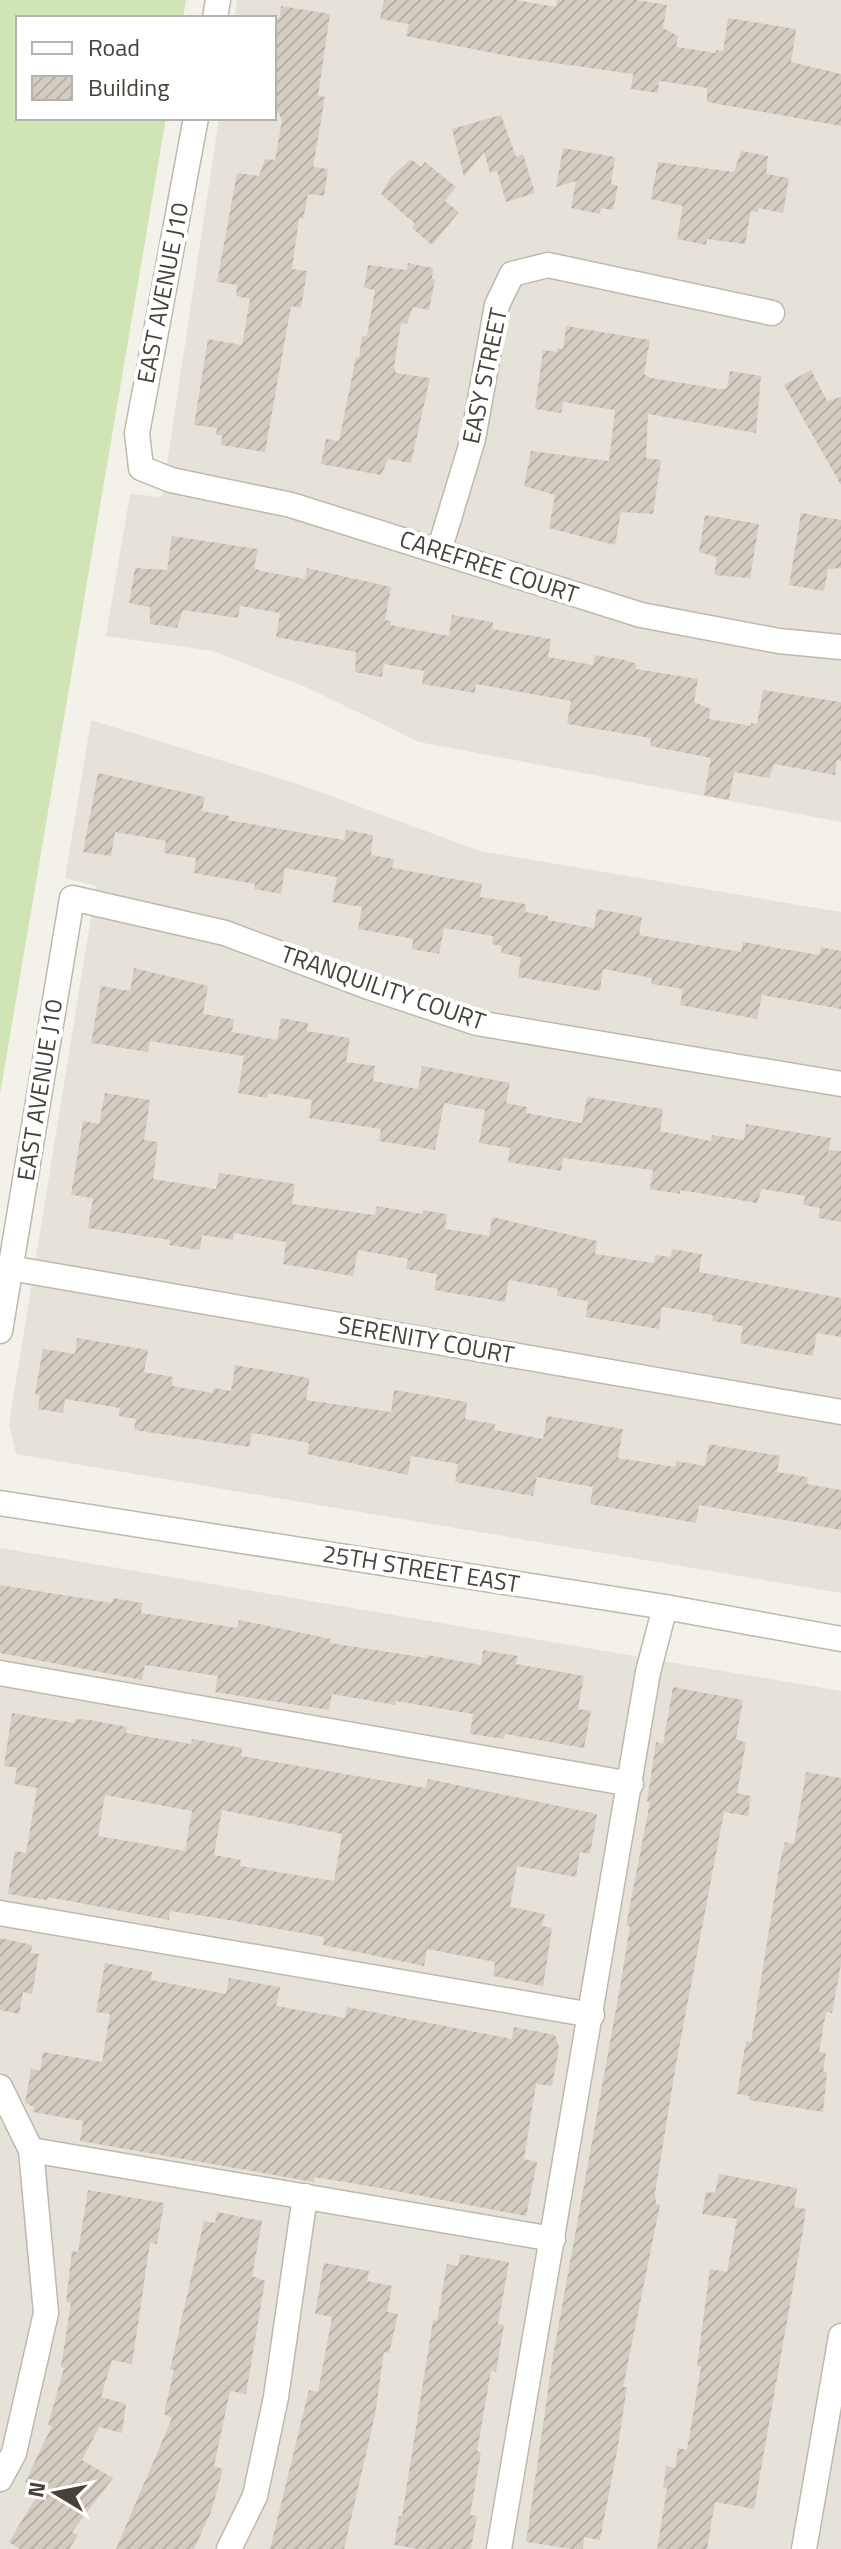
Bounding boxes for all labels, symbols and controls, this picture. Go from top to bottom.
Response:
legend [16,16,276,120]
text: Road [88,29,140,65]
text: Building [88,69,170,105]
street label: EAST AVENUE J10 [127,199,197,386]
street label: EASY STREET [452,304,516,447]
street label: CAREFREE COURT [395,520,584,612]
street label: TRANQUILITY COURT [276,935,491,1039]
street label: EAST AVENUE J10 [7,997,71,1183]
street label: SERENITY COURT [335,1306,518,1372]
street label: 25TH STREET EAST [320,1535,523,1601]
north arrow [16,2453,96,2533]
text: N [18,2479,54,2500]

